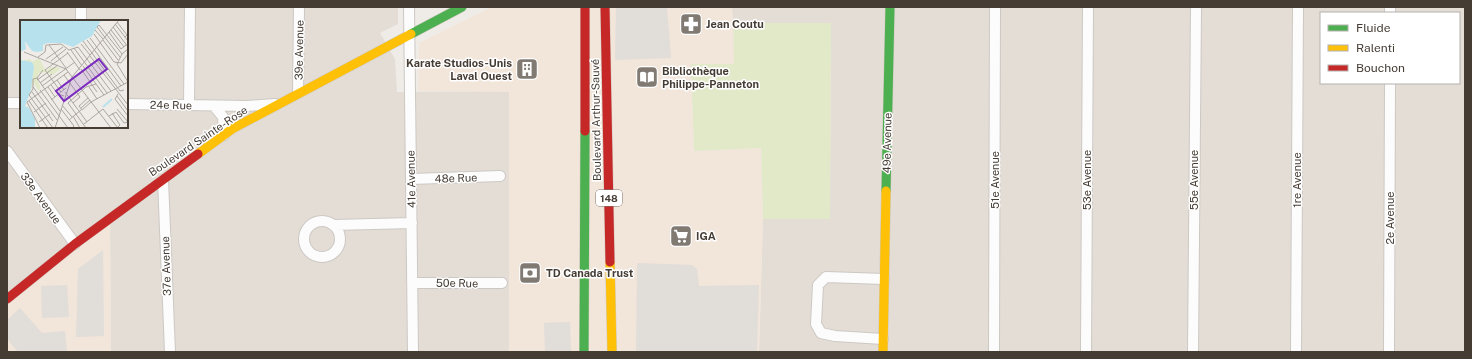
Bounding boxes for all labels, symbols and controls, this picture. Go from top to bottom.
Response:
pharmacy icon: Jean Coutu [678,11,704,37]
legend [1320,12,1460,84]
place label: Jean Coutu [706,18,764,30]
inset map [20,20,128,128]
street label: 39e Avenue [292,20,306,80]
text: Fluide [1356,21,1391,35]
text: Ralenti [1356,41,1395,55]
building icon: Karate Studios-Unis Laval Ouest [514,56,540,82]
place label: Karate Studios-Unis Laval Ouest [406,57,512,82]
street label: Boulevard Arthur-Sauvé [589,59,603,181]
text: Bouchon [1356,61,1405,75]
library icon: Bibliothèque Philippe-Panneton [634,64,660,90]
place label: Bibliothèque Philippe-Panneton [662,65,759,90]
street label: 24e Rue [150,99,192,111]
street label: Boulevard Sainte-Rose [146,103,250,179]
street label: 49e Avenue [880,113,894,173]
street label: 41e Avenue [404,150,418,208]
street label: 53e Avenue [1081,150,1093,210]
street label: 55e Avenue [1188,150,1200,210]
street label: 51e Avenue [989,151,1001,209]
street label: 1re Avenue [1291,152,1303,208]
street label: 33e Avenue [18,170,64,226]
street label: 48e Rue [434,171,478,185]
road number: 148 [596,190,622,206]
street label: 2e Avenue [1384,191,1396,245]
supermarket icon: IGA [668,223,694,249]
place label: IGA [696,230,716,242]
street label: 37e Avenue [159,236,173,296]
bank icon: TD Canada Trust [517,260,543,286]
place label: TD Canada Trust [546,267,634,279]
street label: 50e Rue [436,277,478,289]

